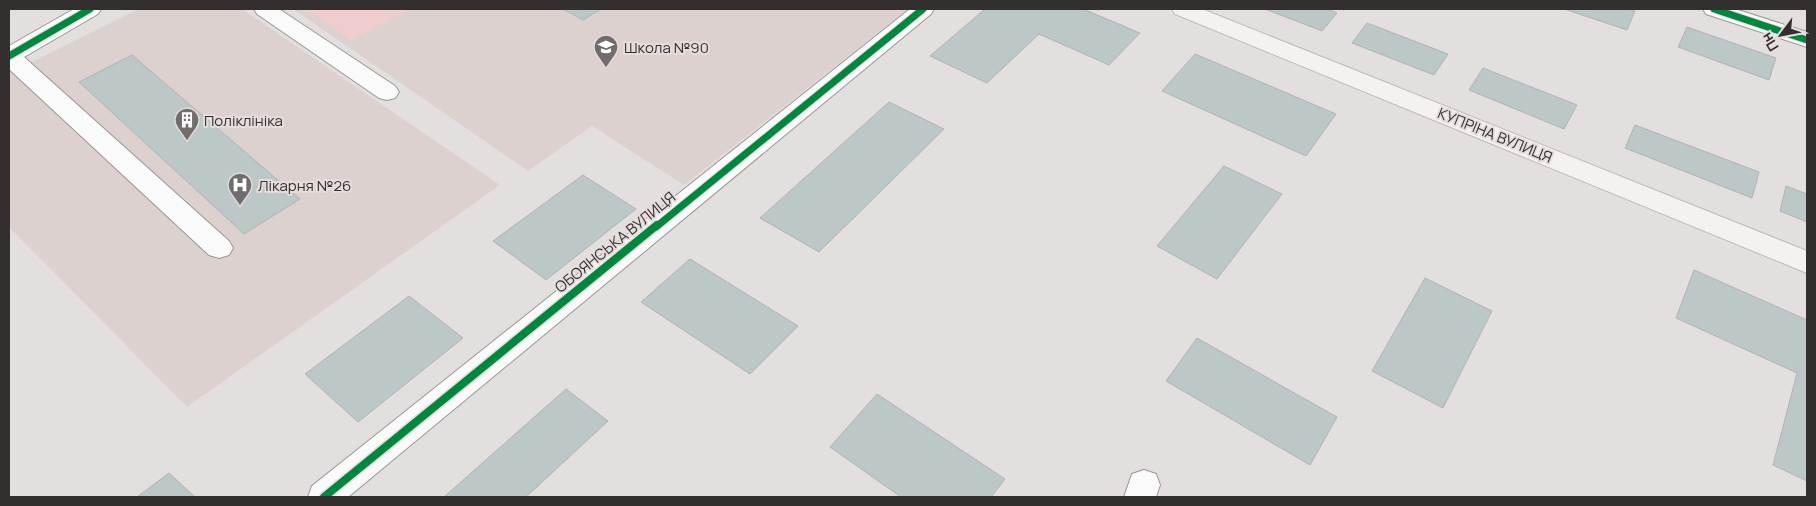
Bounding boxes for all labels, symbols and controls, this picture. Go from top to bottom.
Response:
north arrow [1756,10,1806,60]
text: Пн [1756,29,1783,55]
school or university icon: Школа №90 [593,34,619,68]
place label: Школа №90 [624,37,709,58]
street label: КУПРІНА ВУЛИЦЯ [1435,102,1555,168]
building icon: Поліклініка [174,107,200,141]
place label: Поліклініка [204,110,283,131]
hospital icon: Лікарня №26 [227,172,253,206]
place label: Лікарня №26 [258,175,351,196]
street label: ОБОЯНСЬКА ВУЛИЦЯ [550,187,680,297]

